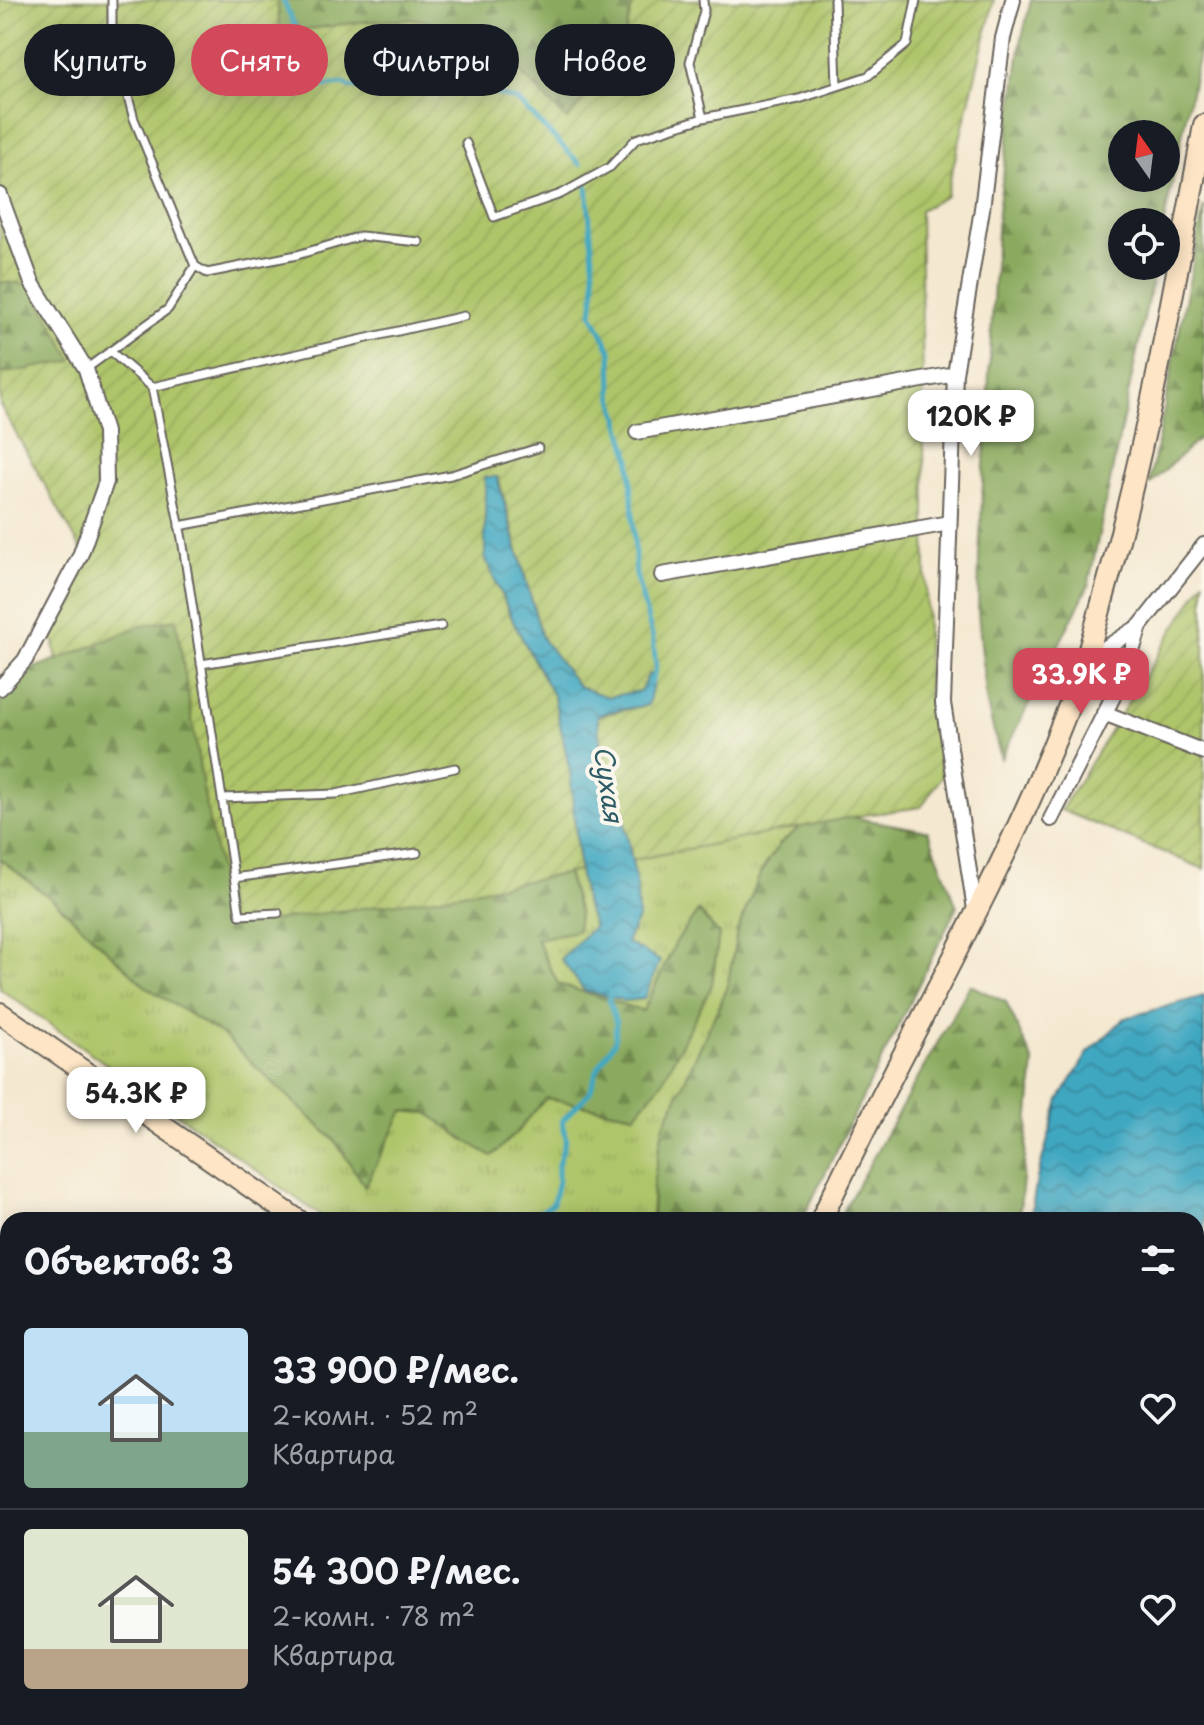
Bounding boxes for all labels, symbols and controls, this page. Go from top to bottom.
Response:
chip: Купить [24,24,175,96]
chip: Снять [191,24,328,96]
chip: Фильтры [344,24,519,96]
chip: Новое [535,24,675,96]
north arrow [1108,120,1180,192]
map controls [1108,120,1180,280]
button: locate [1108,208,1180,280]
pin: 120K ₽ [906,390,1036,458]
text: 120K ₽ [926,396,1016,435]
pin: 33.9K ₽ [1007,648,1155,716]
text: 33.9K ₽ [1031,654,1131,693]
water label: Сухая [585,743,634,827]
pin: 54.3K ₽ [62,1067,210,1135]
text: 54.3K ₽ [85,1073,187,1112]
text: Объектов: 3 [24,1234,234,1286]
icon: filters [1136,1238,1180,1282]
text: 33 900 ₽/мес. [272,1343,519,1395]
icon: home [88,1360,184,1456]
icon: heart [1136,1386,1180,1430]
text: 2-комн. · 52 m² [272,1395,478,1434]
text: Квартира [272,1434,395,1473]
text: 54 300 ₽/мес. [272,1544,521,1596]
icon: home [88,1561,184,1657]
icon: heart [1136,1587,1180,1631]
text: 2-комн. · 78 m² [272,1596,475,1635]
text: Квартира [272,1635,395,1674]

